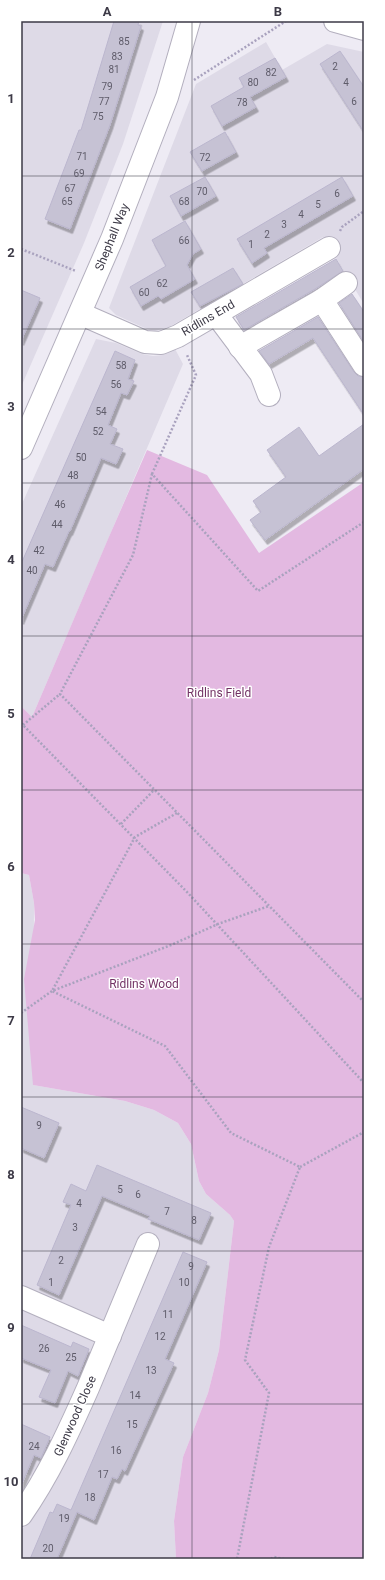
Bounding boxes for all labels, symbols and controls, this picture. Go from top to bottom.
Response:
text: A [103,4,112,19]
text: B [274,4,282,19]
house number: 85 [118,36,130,47]
house number: 83 [111,51,123,62]
house number: 2 [332,61,338,72]
house number: 81 [108,64,120,75]
house number: 82 [265,67,277,78]
house number: 80 [247,77,259,88]
house number: 4 [343,77,349,88]
house number: 79 [101,81,113,92]
text: 1 [7,91,15,106]
house number: 77 [98,96,110,107]
house number: 6 [351,96,357,107]
house number: 78 [236,97,248,108]
house number: 75 [92,111,104,122]
house number: 71 [76,151,88,162]
house number: 72 [199,152,211,163]
house number: 69 [73,168,85,179]
house number: 67 [64,183,76,194]
house number: 70 [196,186,208,197]
house number: 6 [334,188,340,199]
house number: 65 [61,196,73,207]
house number: 68 [178,196,190,207]
house number: 5 [315,199,321,210]
street label: Shephall Way [92,201,132,273]
house number: 4 [298,209,304,220]
house number: 3 [281,219,287,230]
house number: 2 [264,229,270,240]
house number: 66 [178,235,190,246]
house number: 1 [248,239,254,250]
text: 2 [7,245,15,260]
house number: 62 [156,278,168,289]
house number: 60 [138,287,150,298]
street label: Ridlins End [179,297,237,339]
house number: 58 [115,360,127,371]
house number: 56 [110,379,122,390]
text: 3 [7,399,15,414]
house number: 54 [95,406,107,417]
house number: 52 [92,426,104,437]
house number: 50 [75,452,87,463]
house number: 48 [67,470,79,481]
house number: 46 [54,499,66,510]
house number: 44 [51,519,63,530]
house number: 42 [33,545,45,556]
text: 4 [7,552,15,567]
house number: 40 [26,565,38,576]
park label: Ridlins Field [187,686,251,700]
text: 5 [7,706,15,721]
text: 6 [7,859,15,874]
park label: Ridlins Wood [109,977,179,991]
text: 7 [7,1013,15,1028]
house number: 9 [36,1120,42,1131]
text: 8 [7,1167,15,1182]
house number: 5 [117,1184,123,1195]
house number: 6 [135,1189,141,1200]
house number: 4 [76,1198,82,1209]
house number: 7 [164,1206,170,1217]
house number: 8 [191,1215,197,1226]
house number: 3 [72,1222,78,1233]
house number: 2 [58,1255,64,1266]
house number: 9 [188,1261,194,1272]
house number: 1 [48,1277,54,1288]
house number: 10 [178,1277,190,1288]
house number: 11 [162,1309,174,1320]
text: 9 [7,1320,15,1335]
house number: 12 [154,1331,166,1342]
house number: 26 [38,1343,50,1354]
house number: 25 [65,1352,77,1363]
house number: 13 [145,1365,157,1376]
street label: Glenwood Close [51,1374,99,1458]
house number: 14 [129,1390,141,1401]
house number: 15 [126,1419,138,1430]
house number: 24 [28,1441,40,1452]
house number: 16 [110,1445,122,1456]
house number: 17 [97,1469,109,1480]
text: 10 [4,1474,18,1489]
house number: 18 [84,1492,96,1503]
house number: 19 [58,1513,70,1524]
house number: 20 [42,1543,54,1554]

